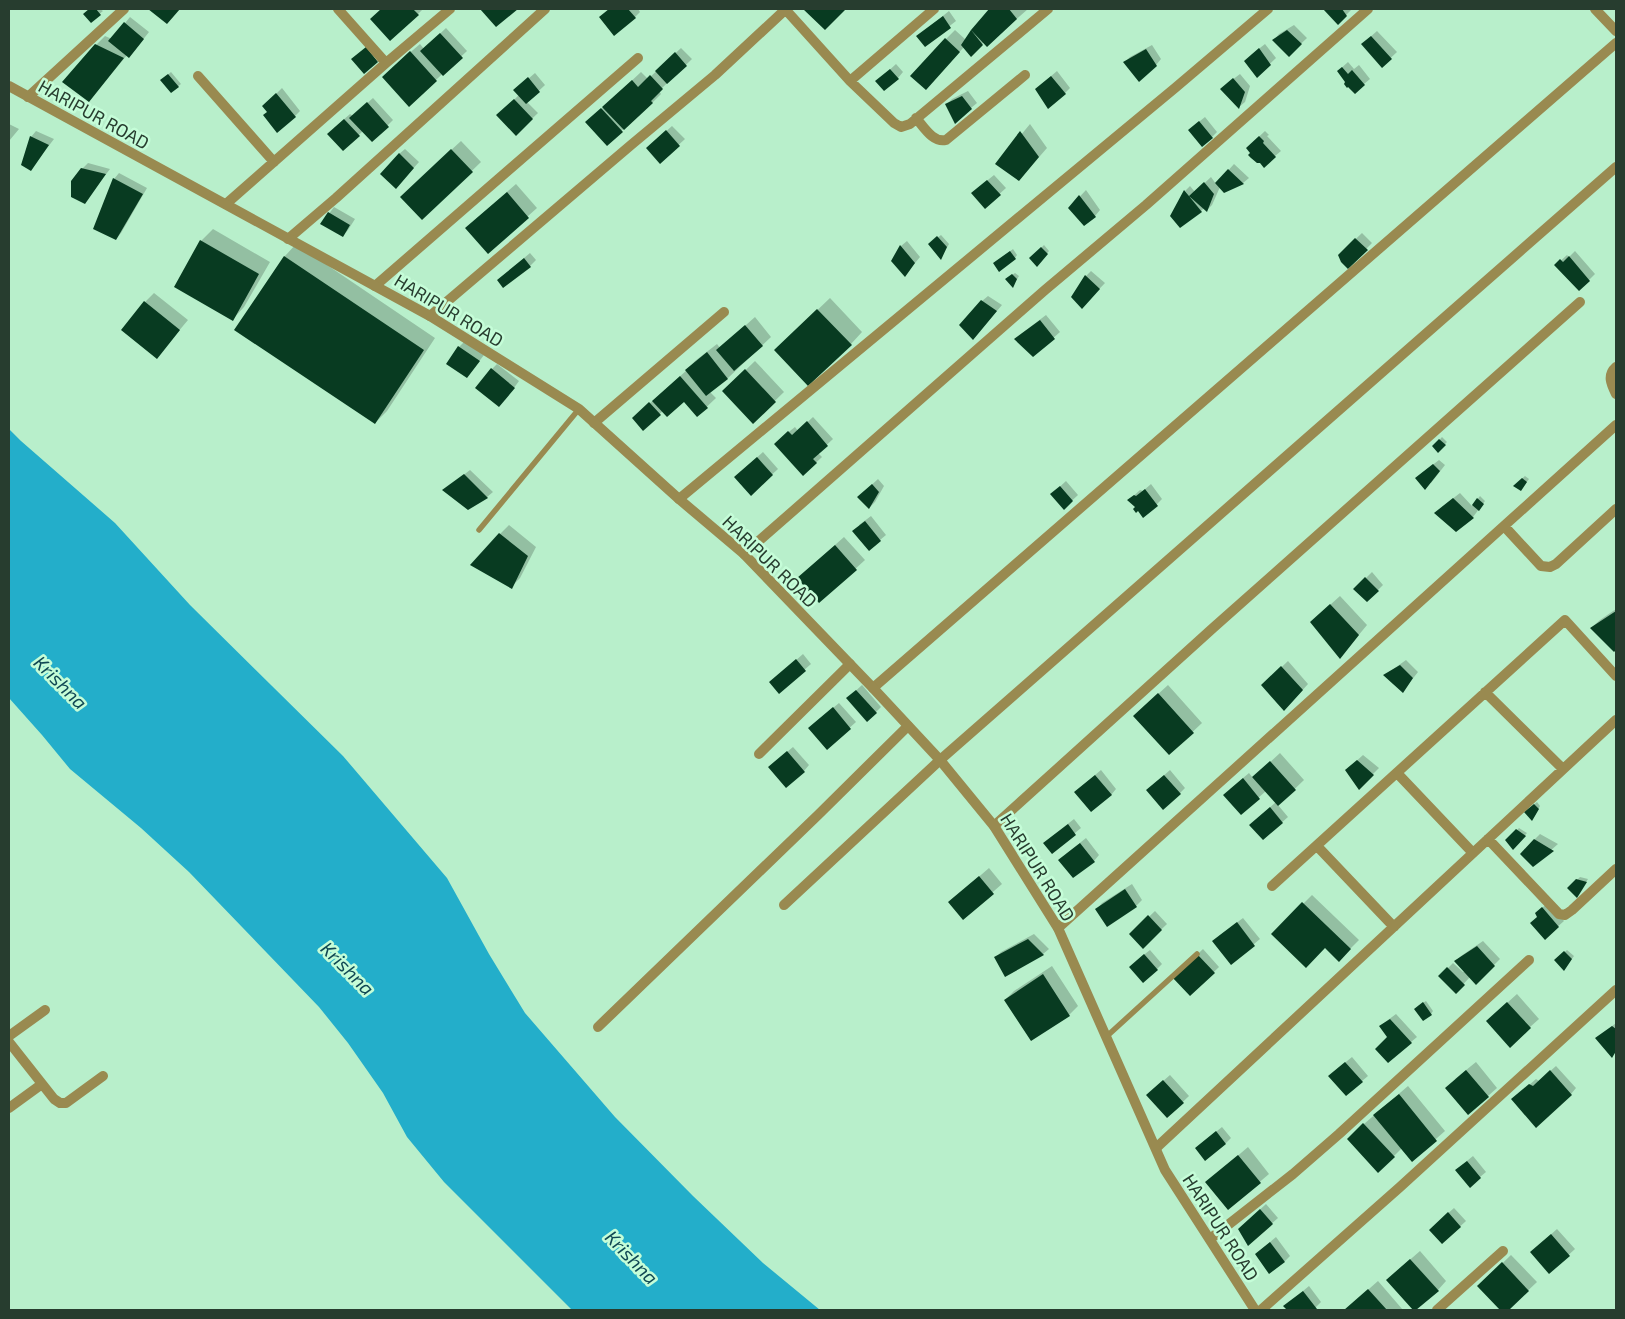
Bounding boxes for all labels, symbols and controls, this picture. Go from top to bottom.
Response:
street label: HARIPUR ROAD [35,75,153,153]
street label: HARIPUR ROAD [391,269,507,351]
street label: HARIPUR ROAD [718,510,822,612]
water label: Krishna [30,651,92,713]
street label: HARIPUR ROAD [996,809,1080,925]
water label: Krishna [317,937,379,999]
street label: HARIPUR ROAD [1178,1169,1264,1285]
water label: Krishna [601,1225,663,1289]

